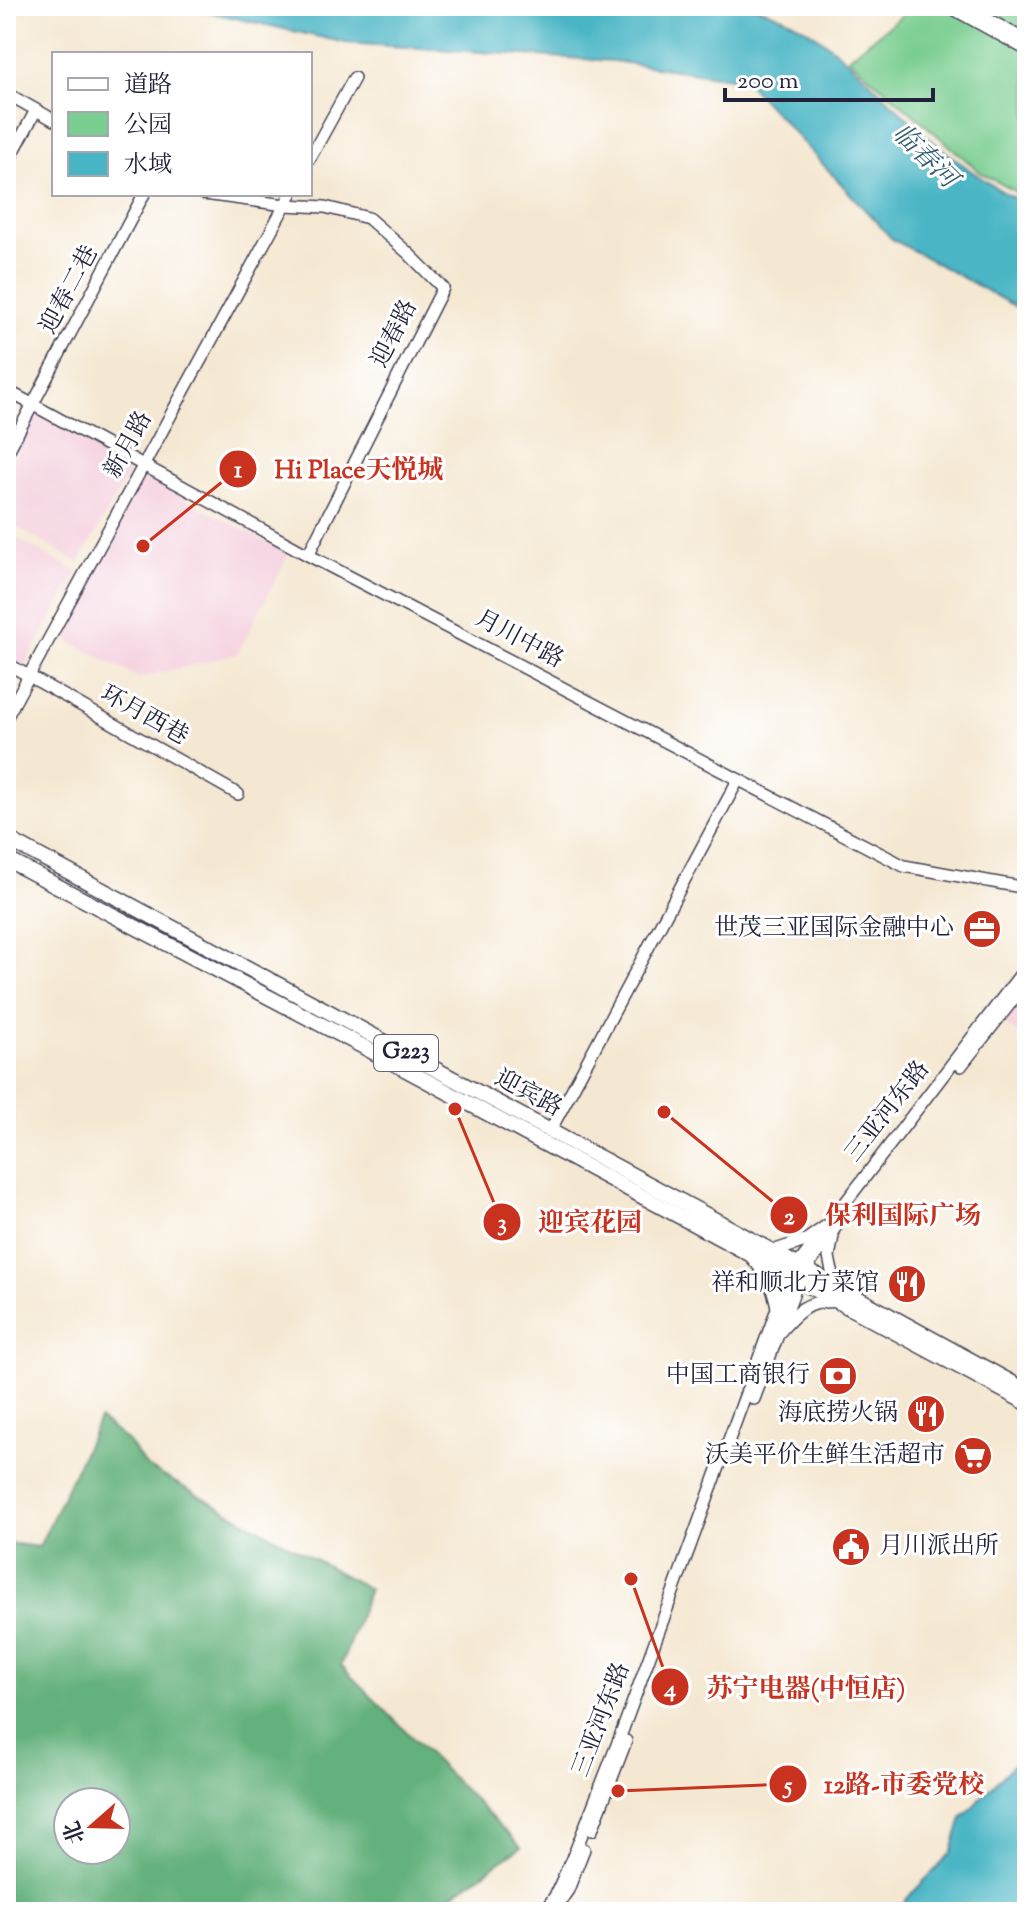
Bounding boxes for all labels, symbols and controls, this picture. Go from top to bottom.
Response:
legend [52,52,312,196]
scale bar [725,52,933,102]
text: 200 m [737,65,799,99]
text: 道路 [124,69,172,103]
text: 公园 [124,109,172,143]
water label: 临春河 [883,117,968,200]
text: 水域 [124,149,172,183]
street label: 迎春二巷 [32,240,108,340]
street label: 迎春路 [364,294,426,374]
street label: 新月路 [97,405,161,485]
callout: Hi Place天悦城 [218,444,459,494]
text: Hi Place天悦城 [275,453,443,490]
text: 1 [234,454,243,488]
street label: 月川中路 [469,602,569,678]
street label: 环月西巷 [94,678,194,754]
office icon: 世茂三亚国际金融中心 [961,908,1003,950]
place label: 世茂三亚国际金融中心 [714,912,954,946]
road number: G223 [374,1035,438,1071]
street label: 三亚河东路 [838,1054,938,1170]
street label: 迎宾路 [488,1062,568,1126]
callout: 保利国际广场 [769,1190,997,1240]
callout: 迎宾花园 [482,1197,658,1247]
text: 保利国际广场 [825,1199,981,1236]
text: 2 [783,1201,795,1235]
text: 迎宾花园 [538,1206,642,1243]
text: 3 [497,1207,507,1241]
restaurant icon: 祥和顺北方菜馆 [886,1263,928,1305]
place label: 祥和顺北方菜馆 [711,1267,879,1301]
bank icon: 中国工商银行 [817,1355,859,1397]
place label: 中国工商银行 [666,1359,810,1393]
restaurant icon: 海底捞火锅 [905,1393,947,1435]
place label: 海底捞火锅 [778,1397,898,1431]
supermarket icon: 沃美平价生鲜生活超市 [952,1435,994,1477]
place label: 沃美平价生鲜生活超市 [705,1439,945,1473]
public building icon: 月川派出所 [830,1526,872,1568]
place label: 月川派出所 [879,1530,999,1564]
street label: 三亚河东路 [565,1658,639,1782]
callout: 苏宁电器(中恒店) [650,1662,921,1712]
text: 苏宁电器(中恒店) [707,1672,905,1709]
text: 4 [663,1673,676,1707]
callout: 12路-市委党校 [768,1759,1000,1809]
text: 12路-市委党校 [824,1768,984,1805]
text: 5 [782,1770,793,1804]
north arrow [52,1786,132,1866]
text: 北 [57,1816,95,1848]

